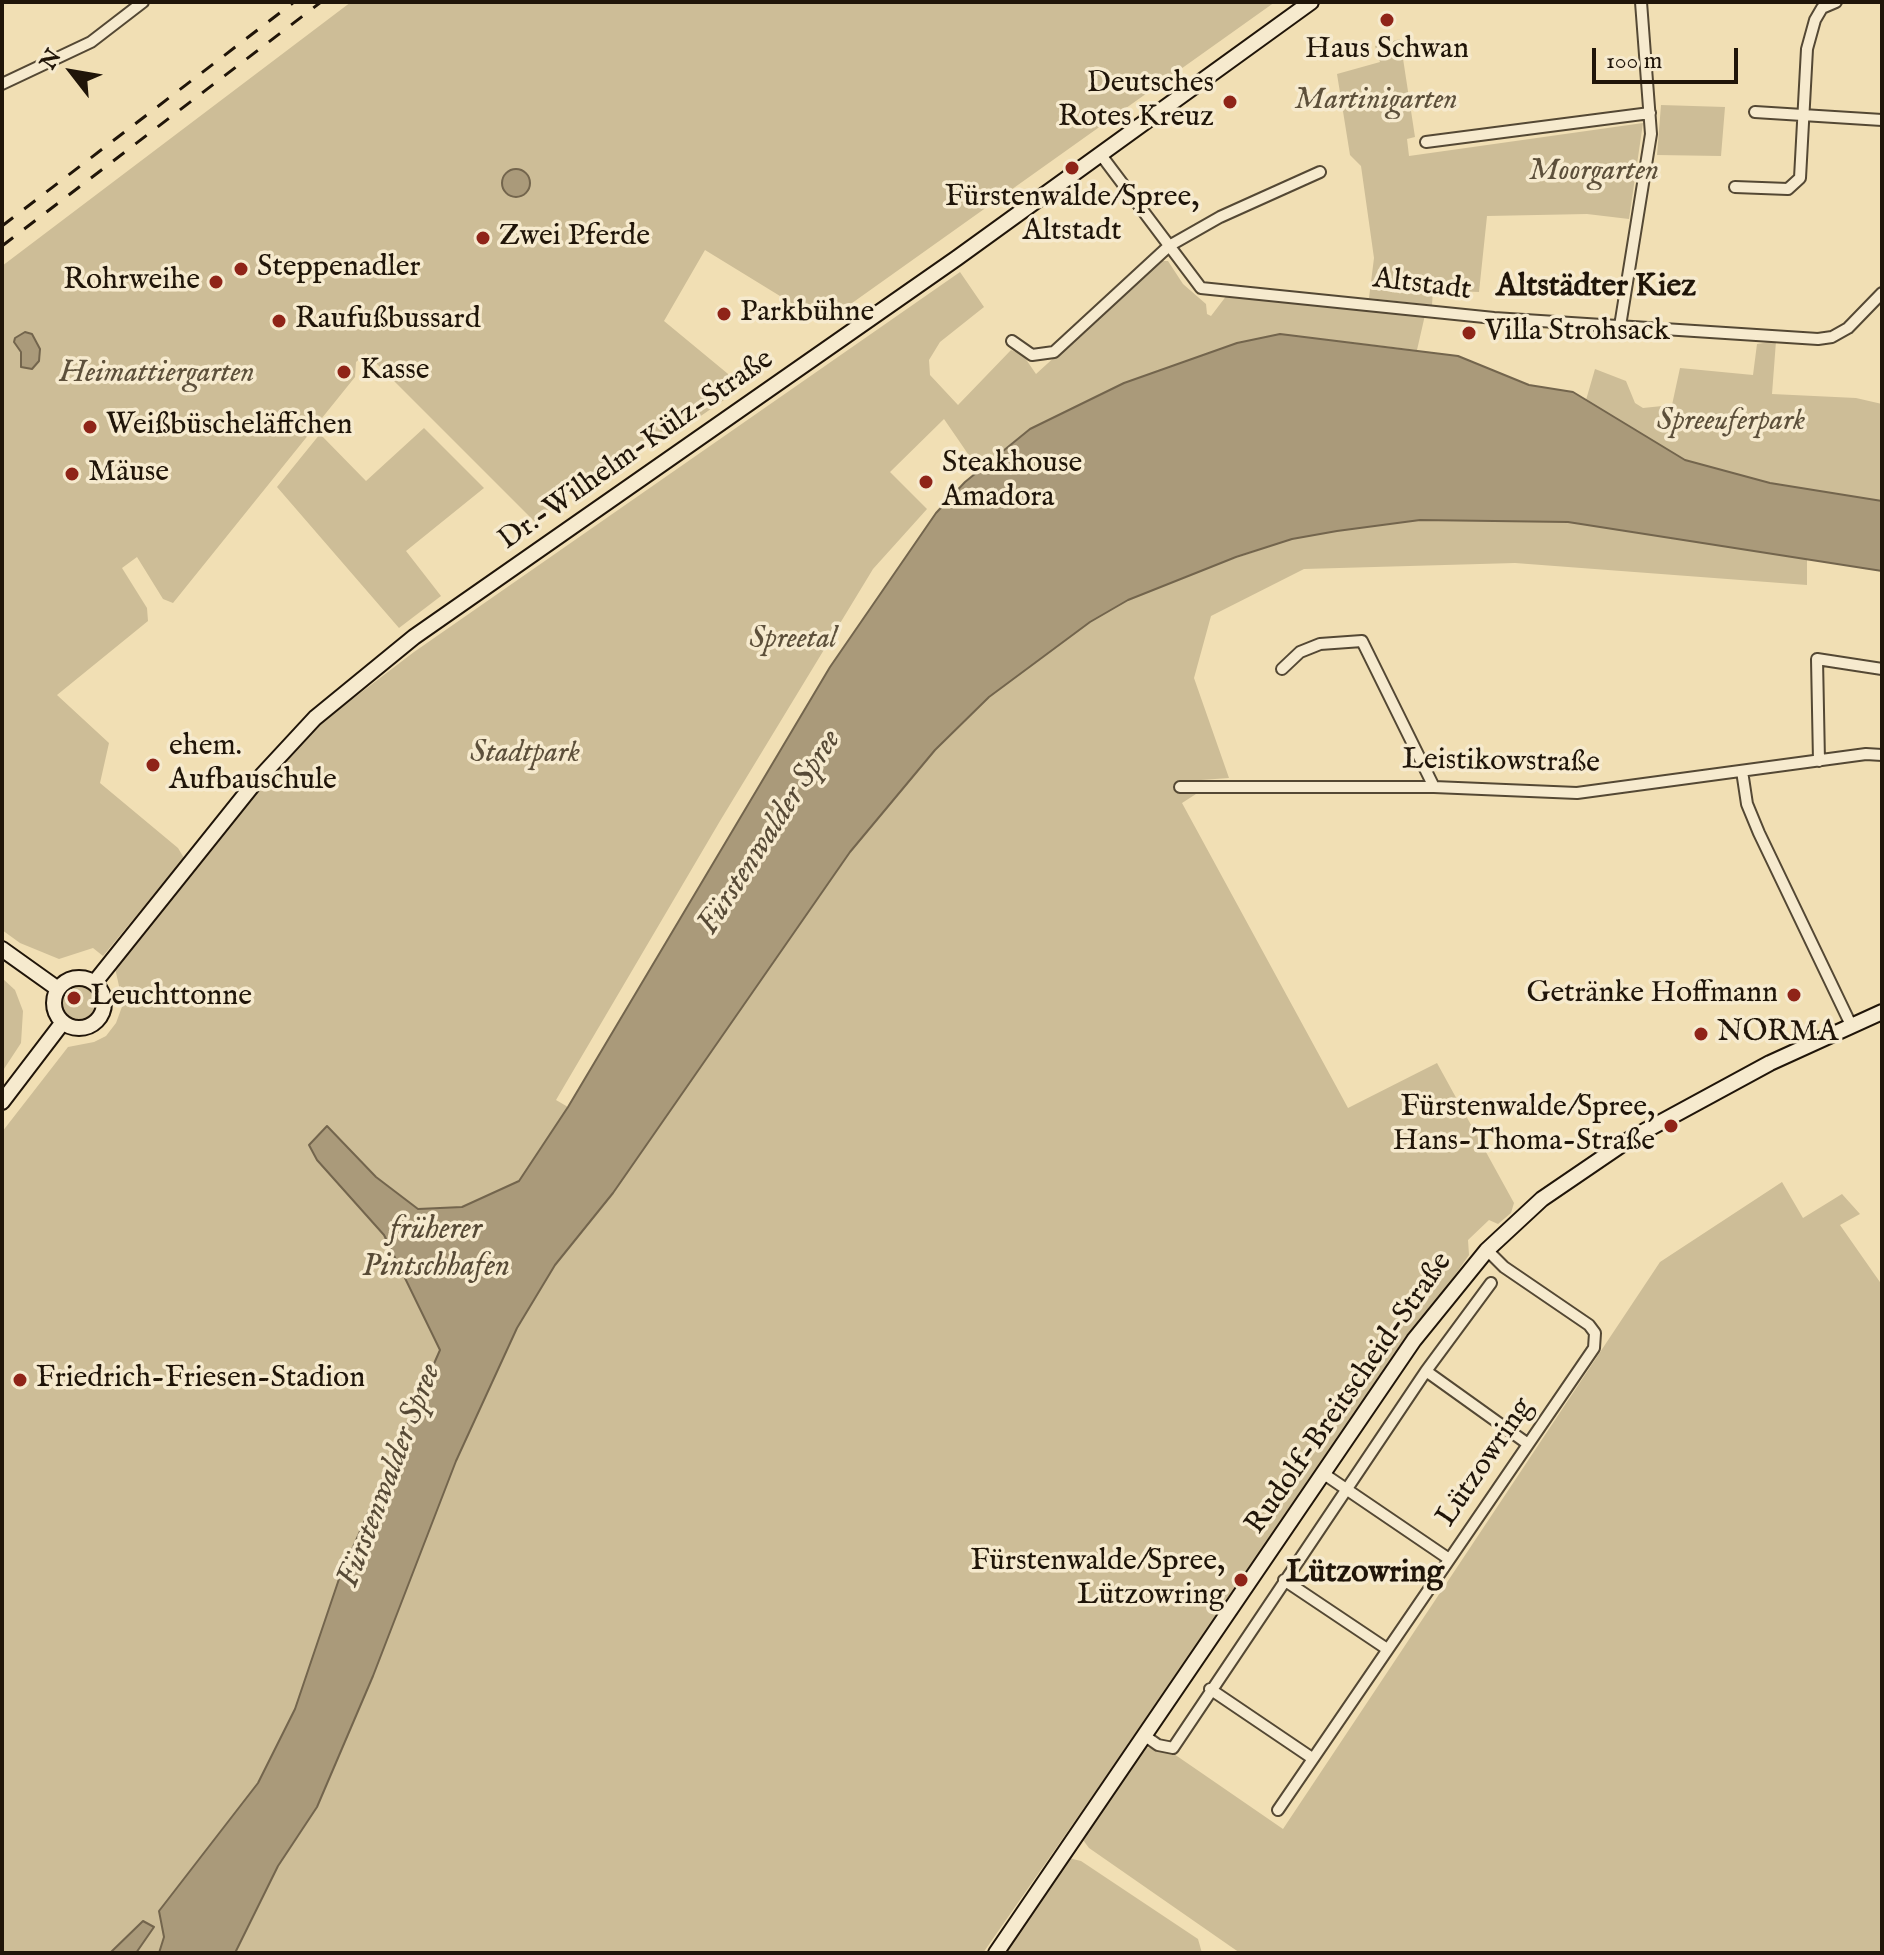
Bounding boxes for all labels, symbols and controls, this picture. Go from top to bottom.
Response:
marker: Haus Schwan [1378,11,1396,29]
north arrow [32,32,112,112]
scale bar [1596,32,1742,82]
place label: Haus Schwan [1305,33,1469,69]
text: N [35,44,68,75]
text: 100 m [1606,46,1662,77]
place label: Deutsches Rotes Kreuz [1058,67,1214,138]
park label: Martinigarten [1294,84,1458,120]
marker: Deutsches Rotes Kreuz [1221,93,1239,111]
park label: Moorgarten [1529,155,1659,191]
marker: Fürstenwalde/Spree, Altstadt [1063,159,1081,177]
place label: Fürstenwalde/Spree, Altstadt [945,181,1199,252]
place label: Zwei Pferde [499,220,650,256]
marker: Zwei Pferde [474,229,492,247]
place label: Steppenadler [257,251,421,287]
marker: Steppenadler [232,260,250,278]
street label: Altstadt [1371,262,1473,310]
place label: Rohrweihe [63,264,200,300]
district label: Altstädter Kiez [1496,269,1696,307]
marker: Rohrweihe [207,273,225,291]
place label: Parkbühne [740,296,874,332]
place label: Raufußbussard [295,303,481,339]
marker: Parkbühne [715,305,733,323]
marker: Raufußbussard [270,312,288,330]
place label: Villa Strohsack [1485,315,1670,351]
marker: Villa Strohsack [1460,324,1478,342]
street label: Dr.-Wilhelm-Külz-Straße [493,342,781,560]
place label: Kasse [360,354,430,390]
park label: Heimattiergarten [60,357,254,393]
marker: Kasse [335,363,353,381]
park label: Spreeuferpark [1657,405,1805,441]
place label: Weißbüscheläffchen [106,409,352,445]
marker: Weißbüscheläffchen [81,418,99,436]
place label: Steakhouse Amadora [942,447,1082,518]
place label: Mäuse [88,456,169,492]
marker: Mäuse [63,465,81,483]
marker: Steakhouse Amadora [917,473,935,491]
park label: Spreetal [749,623,837,659]
water label: Fürstenwalder Spree [691,723,851,943]
place label: ehem. Aufbauschule [169,730,337,800]
park label: Stadtpark [470,737,580,773]
street label: Leistikowstraße [1402,743,1600,783]
marker: ehem. Aufbauschule [144,756,162,774]
place label: Getränke Hoffmann [1527,977,1778,1013]
place label: Leuchttonne [90,980,252,1016]
marker: Getränke Hoffmann [1785,986,1803,1004]
marker: Leuchttonne [65,989,83,1007]
place label: NORMA [1717,1016,1838,1052]
marker: NORMA [1692,1025,1710,1043]
place label: Fürstenwalde/Spree, Hans-Thoma-Straße [1393,1091,1655,1162]
marker: Fürstenwalde/Spree, Hans-Thoma-Straße [1662,1117,1680,1135]
water label: früherer Pintschhafen [362,1212,510,1287]
street label: Rudolf-Breitscheid-Straße [1239,1246,1461,1542]
water label: Fürstenwalder Spree [331,1359,451,1593]
place label: Friedrich-Friesen-Stadion [36,1362,365,1398]
marker: Friedrich-Friesen-Stadion [11,1371,29,1389]
street label: Lützowring [1430,1392,1542,1534]
place label: Fürstenwalde/Spree, Lützowring [970,1545,1225,1616]
district label: Lützowring [1286,1555,1444,1593]
marker: Fürstenwalde/Spree, Lützowring [1232,1571,1250,1589]

